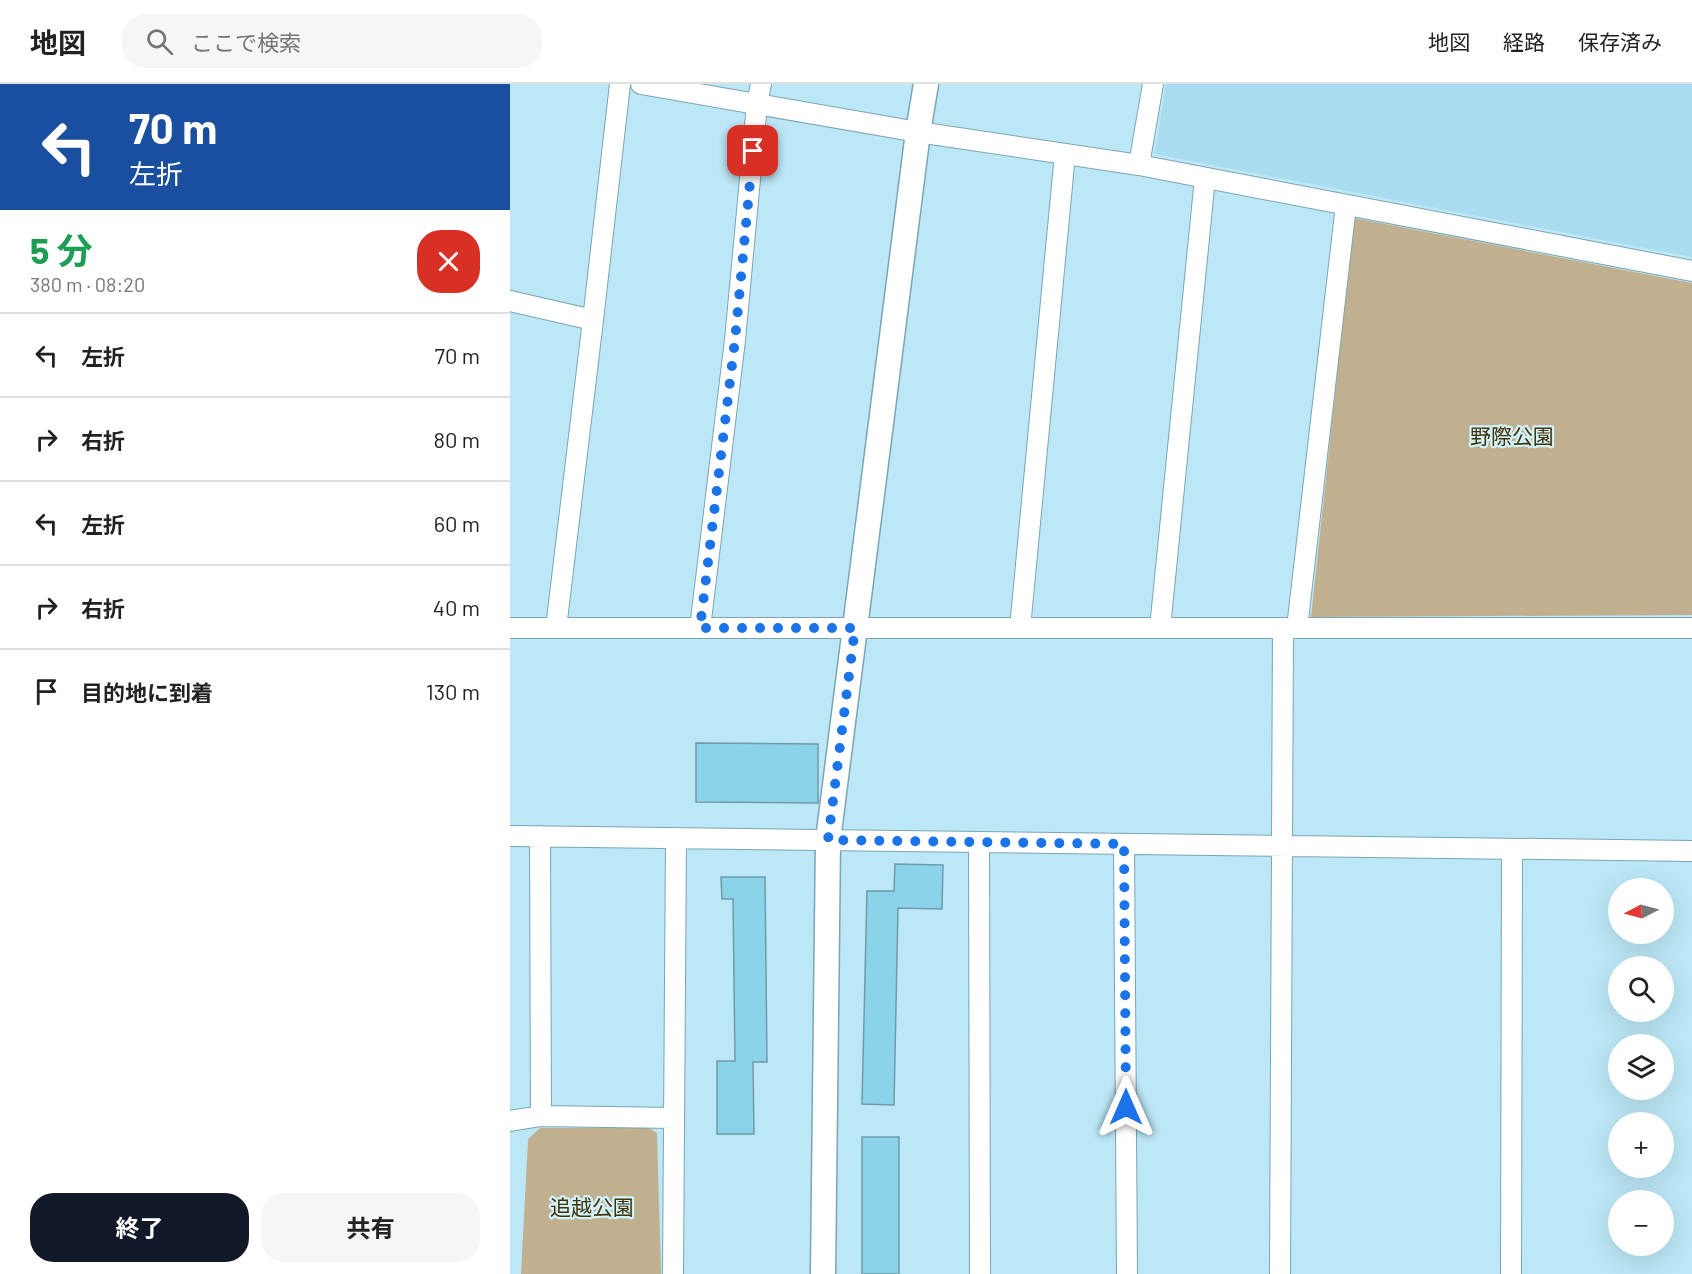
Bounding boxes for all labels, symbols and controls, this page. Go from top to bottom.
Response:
search box [122,14,542,68]
text: 地図 [30,25,86,59]
icon: search [143,25,176,58]
text: ここで検索 [191,29,301,55]
text: 地図 [1428,29,1470,54]
text: 経路 [1503,29,1545,54]
text: 保存済み [1578,29,1662,54]
text: 70 m [129,102,217,152]
icon: left [30,108,108,186]
pin [727,125,778,176]
icon: arrive [736,134,769,167]
text: 左折 [129,157,183,189]
text: 5 分 [30,228,93,271]
button: close [417,230,480,293]
text: 380 m · 08:20 [30,272,145,296]
icon: left [30,339,63,372]
text: 70 m [435,342,480,368]
text: 左折 [81,343,125,369]
icon: right [30,423,63,456]
park label: 野際公園 [1470,423,1554,448]
text: 80 m [434,426,480,452]
text: 右折 [81,427,125,453]
icon: left [30,507,63,540]
text: 60 m [434,510,480,536]
text: 左折 [81,511,125,537]
icon: right [30,591,63,624]
text: 40 m [433,594,480,620]
text: 右折 [81,595,125,621]
icon: arrive [30,675,63,708]
text: 130 m [426,678,480,704]
text: 目的地に到着 [81,679,213,705]
north arrow [1608,878,1674,944]
map controls [1608,878,1674,1256]
button: search [1608,956,1674,1022]
button: layers [1608,1034,1674,1100]
position arrow [1094,1075,1158,1139]
button: + [1608,1112,1674,1178]
button: − [1608,1190,1674,1256]
button: 終了 [30,1193,249,1262]
button: 共有 [261,1193,480,1262]
park label: 追越公園 [550,1194,634,1219]

